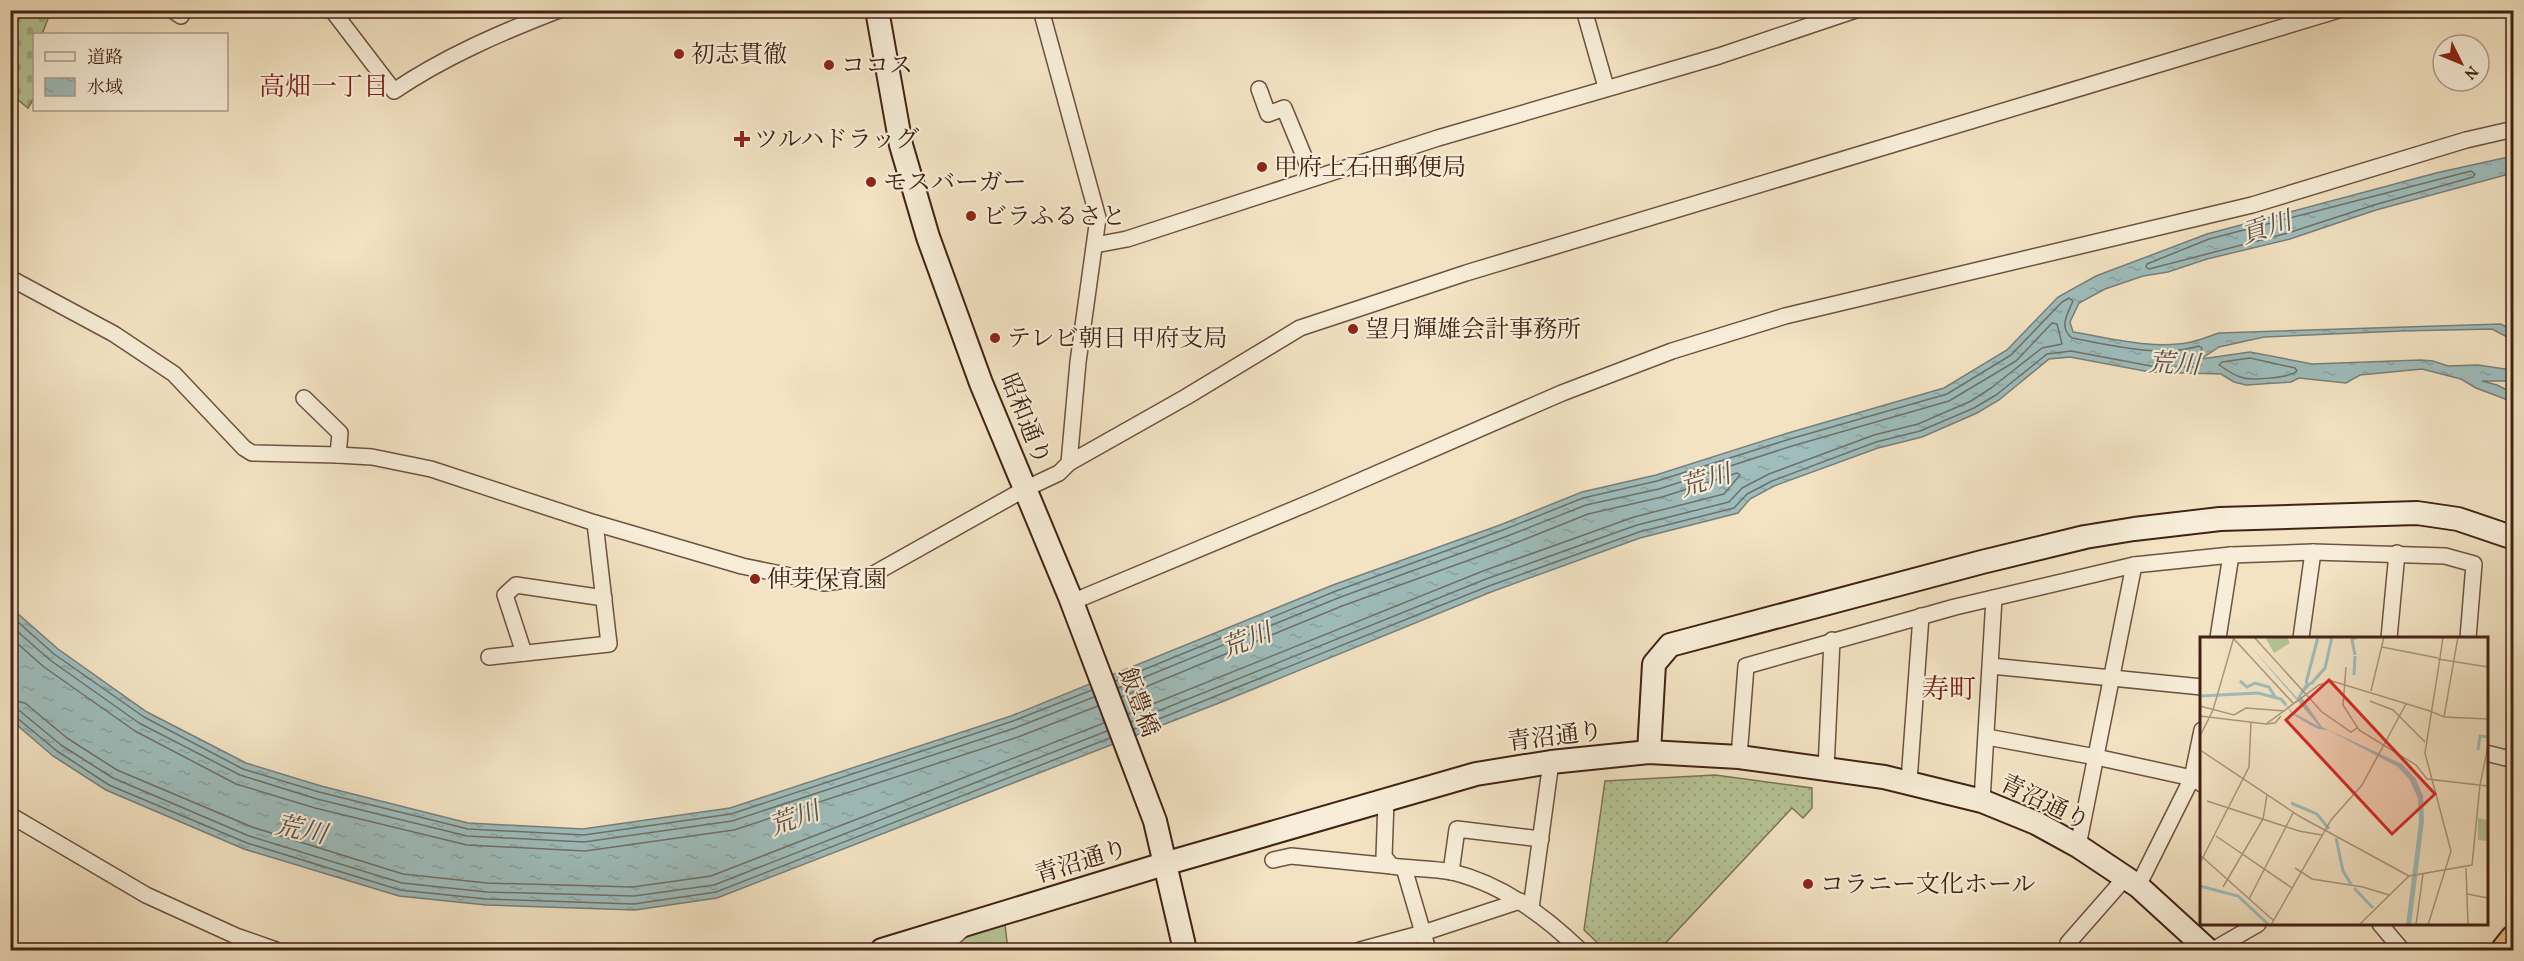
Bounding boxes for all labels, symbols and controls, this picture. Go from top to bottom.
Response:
legend [33,33,228,111]
north arrow [2431,33,2491,93]
place label: 初志貫徹 [691,39,787,73]
text: 道路 [87,46,123,71]
marker: 初志貫徹 [672,47,686,61]
place label: ココス [841,50,913,84]
marker: ココス [822,58,836,72]
text: N [2458,60,2483,84]
district label: 高畑一丁目 [259,70,389,106]
text: 水域 [87,76,123,101]
place label: ツルハドラッグ [754,124,919,158]
marker: ツルハドラッグ [735,132,749,146]
place label: 甲府上石田郵便局 [1274,152,1466,186]
marker: 甲府上石田郵便局 [1255,160,1269,174]
place label: モスバーガー [883,167,1027,201]
marker: モスバーガー [864,175,878,189]
place label: ビラふるさと [983,201,1126,235]
water label: 貢川 [2236,203,2300,254]
marker: ビラふるさと [964,209,978,223]
place label: 望月輝雄会計事務所 [1365,314,1581,348]
marker: 望月輝雄会計事務所 [1346,322,1360,336]
place label: テレビ朝日 甲府支局 [1007,323,1227,357]
marker: テレビ朝日 甲府支局 [988,331,1002,345]
water label: 荒川 [2147,346,2204,384]
street label: 昭和通り [990,369,1058,471]
water label: 荒川 [1675,456,1739,507]
place label: 伸芽保育園 [767,564,887,598]
marker: 伸芽保育園 [748,572,762,586]
water label: 荒川 [1216,615,1280,668]
inset map [2200,637,2488,925]
street label: 飯豊橋 [1108,663,1166,742]
district label: 寿町 [1922,672,1976,710]
street label: 青沼通り [1506,715,1605,761]
street label: 青沼通り [1994,767,2095,840]
water label: 荒川 [764,793,828,846]
water label: 荒川 [271,808,333,855]
street label: 青沼通り [1031,833,1132,893]
place label: コラニー文化ホール [1820,869,2036,903]
marker: コラニー文化ホール [1801,877,1815,891]

